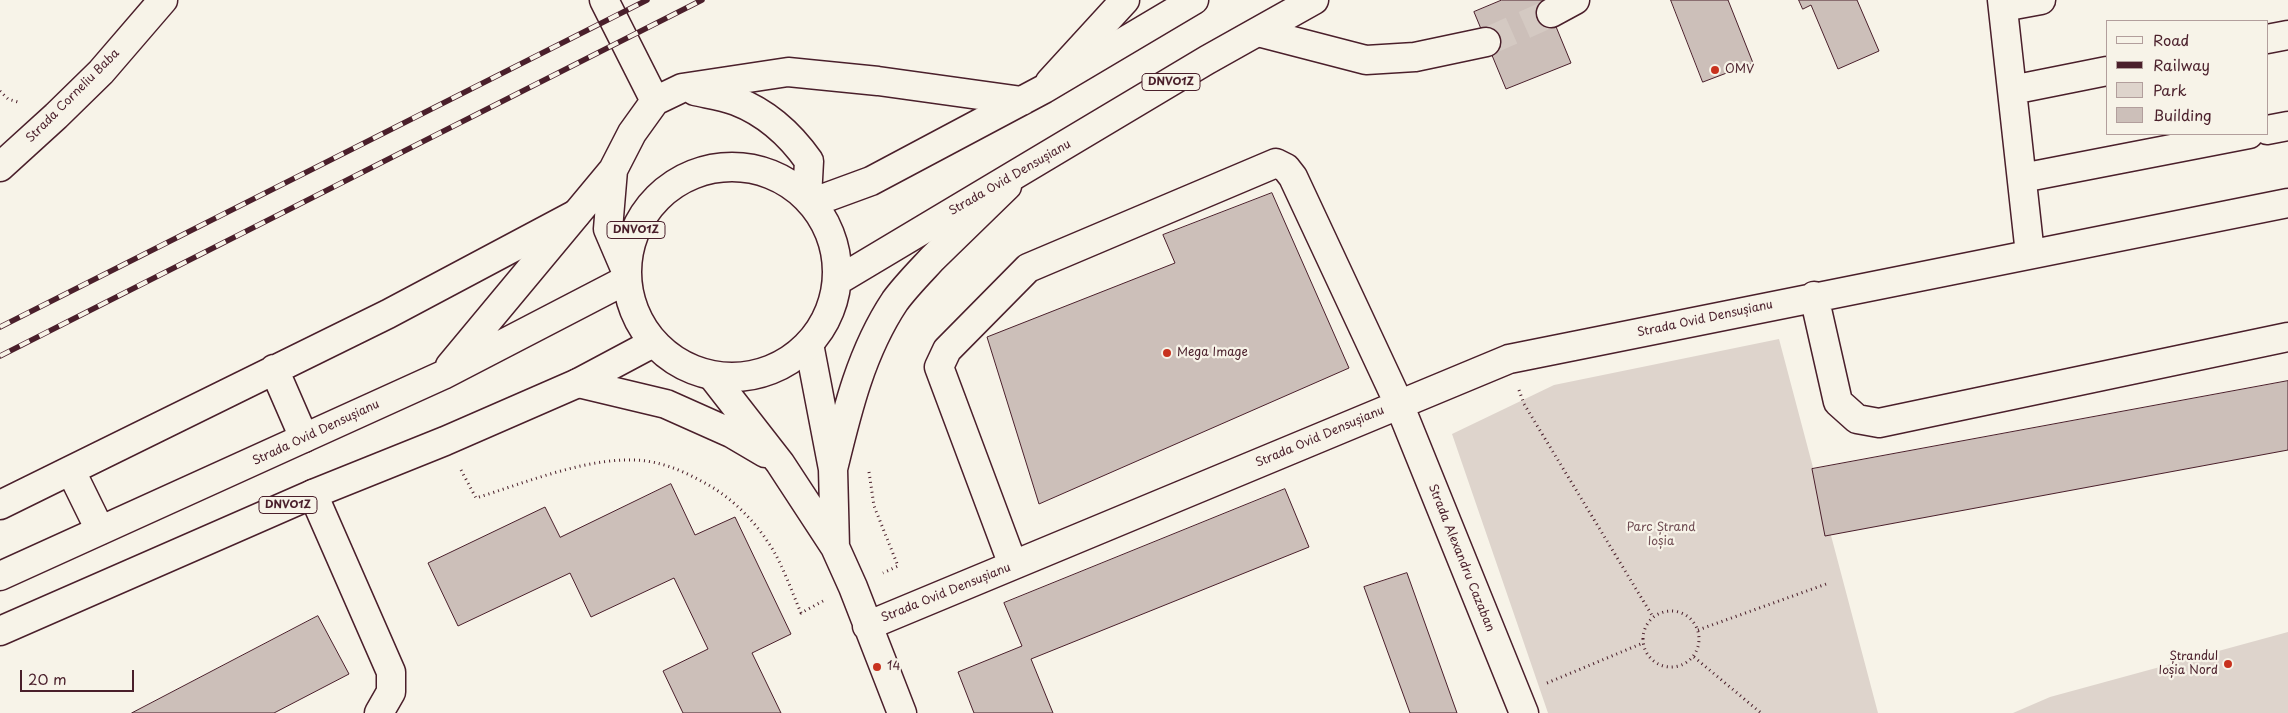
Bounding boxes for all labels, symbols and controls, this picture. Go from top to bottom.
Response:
legend [2106,20,2268,135]
text: Road [2153,28,2189,51]
street label: Strada Corneliu Baba [23,46,123,146]
text: Railway [2153,53,2210,76]
place label: OMV [1725,63,1754,77]
marker: OMV [1709,64,1721,76]
road number: DNVO1Z [1142,74,1200,90]
text: Park [2153,78,2187,101]
text: Building [2153,103,2212,126]
street label: Strada Ovid Densușianu [946,137,1074,219]
road number: DNVO1Z [607,222,665,238]
street label: Strada Ovid Densușianu [1636,298,1774,340]
place label: Mega Image [1177,346,1248,360]
marker: Mega Image [1161,347,1173,359]
street label: Strada Ovid Densușianu [250,397,382,469]
street label: Strada Ovid Densușianu [1253,403,1387,471]
street label: Strada Alexandru Cazaban [1425,482,1497,634]
road number: DNVO1Z [259,496,317,514]
park label: Parc Ștrand Ioșia [1626,521,1696,549]
street label: Strada Ovid Densușianu [879,560,1013,626]
place label: Ștrandul Ioșia Nord [2159,650,2218,678]
marker: Ștrandul Ioșia Nord [2222,658,2234,670]
scale bar [22,660,136,692]
place label: 14 [887,660,900,674]
marker: 14 [871,661,883,673]
text: 20 m [28,667,67,690]

